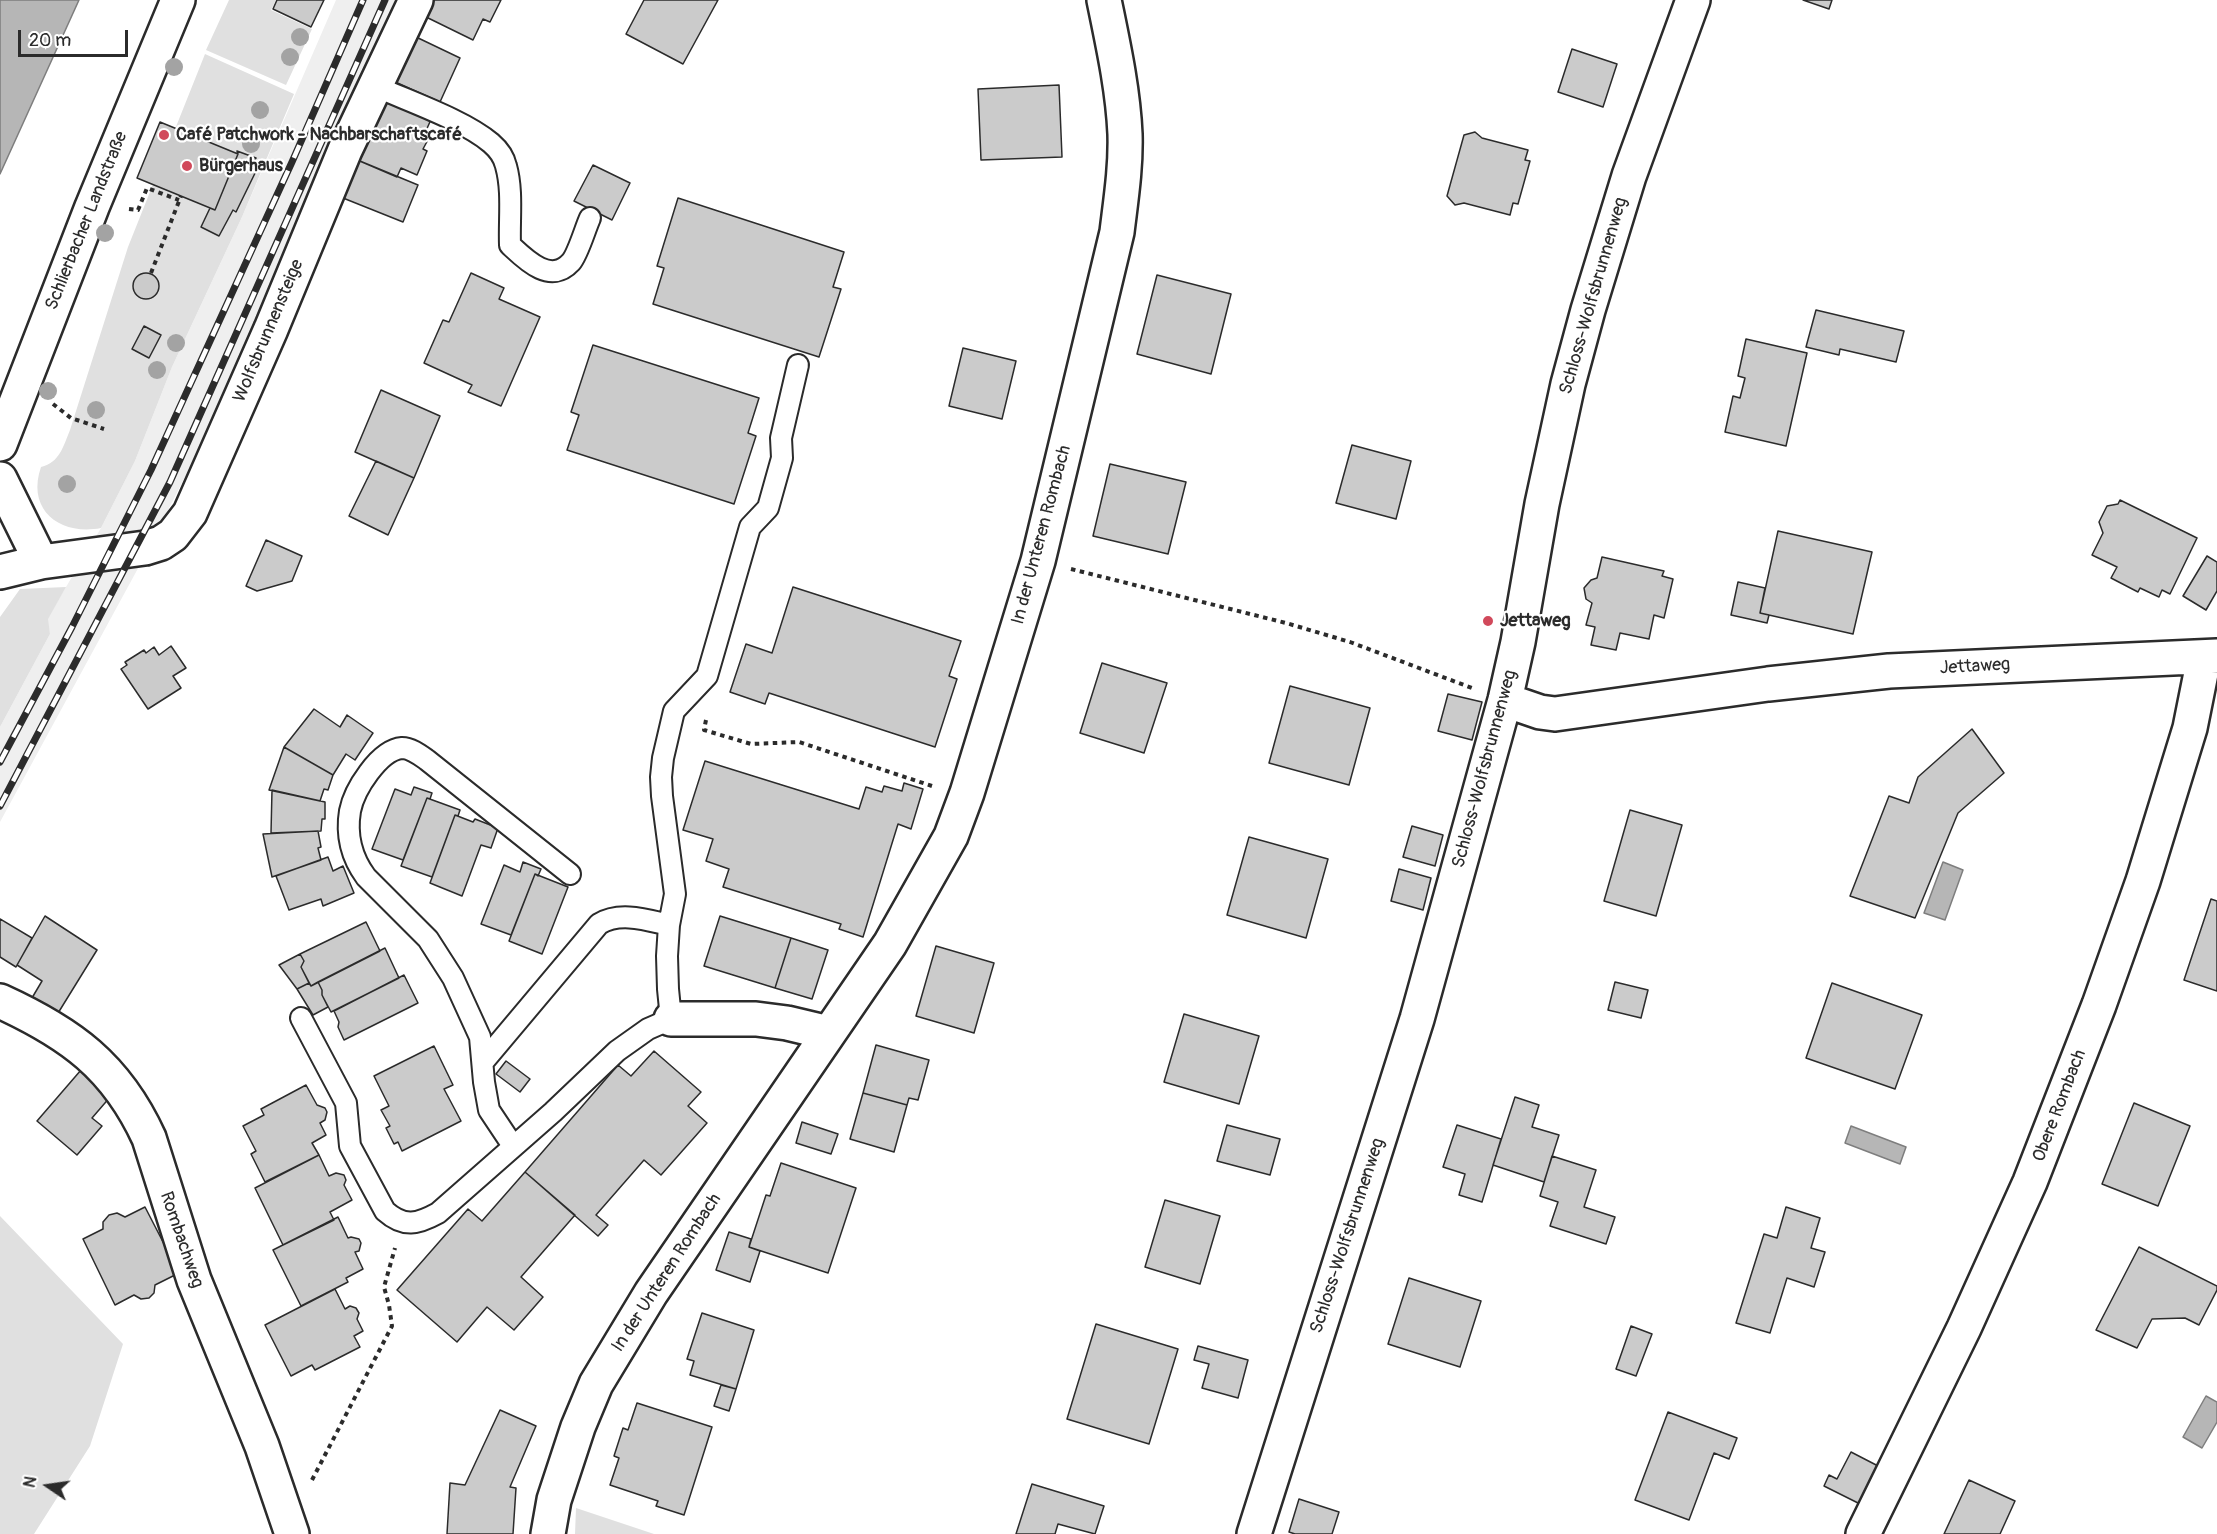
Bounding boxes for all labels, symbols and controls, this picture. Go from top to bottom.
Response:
scale bar [21,18,130,56]
text: 20 m [29,29,71,52]
place label: Café Patchwork - Nachbarschaftscafé [176,124,462,146]
marker: Café Patchwork - Nachbarschaftscafé [157,128,171,142]
street label: Schlierbacher Landstraße [41,129,133,313]
place label: Bürgerhaus [199,155,283,177]
marker: Bürgerhaus [180,159,194,173]
street label: Schloss-Wolfsbrunnenweg [1556,195,1632,397]
street label: Wolfsbrunnensteige [229,256,309,406]
street label: In der Unteren Rombach [1008,443,1076,627]
place label: Jettaweg [1500,610,1570,632]
marker: Jettaweg [1481,614,1495,628]
street label: Jettaweg [1939,654,2011,680]
street label: Schloss-Wolfsbrunnenweg [1448,668,1522,870]
street label: Obere Rombach [2029,1047,2091,1165]
street label: Schloss-Wolfsbrunnenweg [1306,1136,1390,1336]
street label: Rombachweg [154,1189,208,1291]
street label: In der Unteren Rombach [608,1190,726,1356]
north arrow [18,1456,78,1516]
text: N [19,1474,41,1489]

